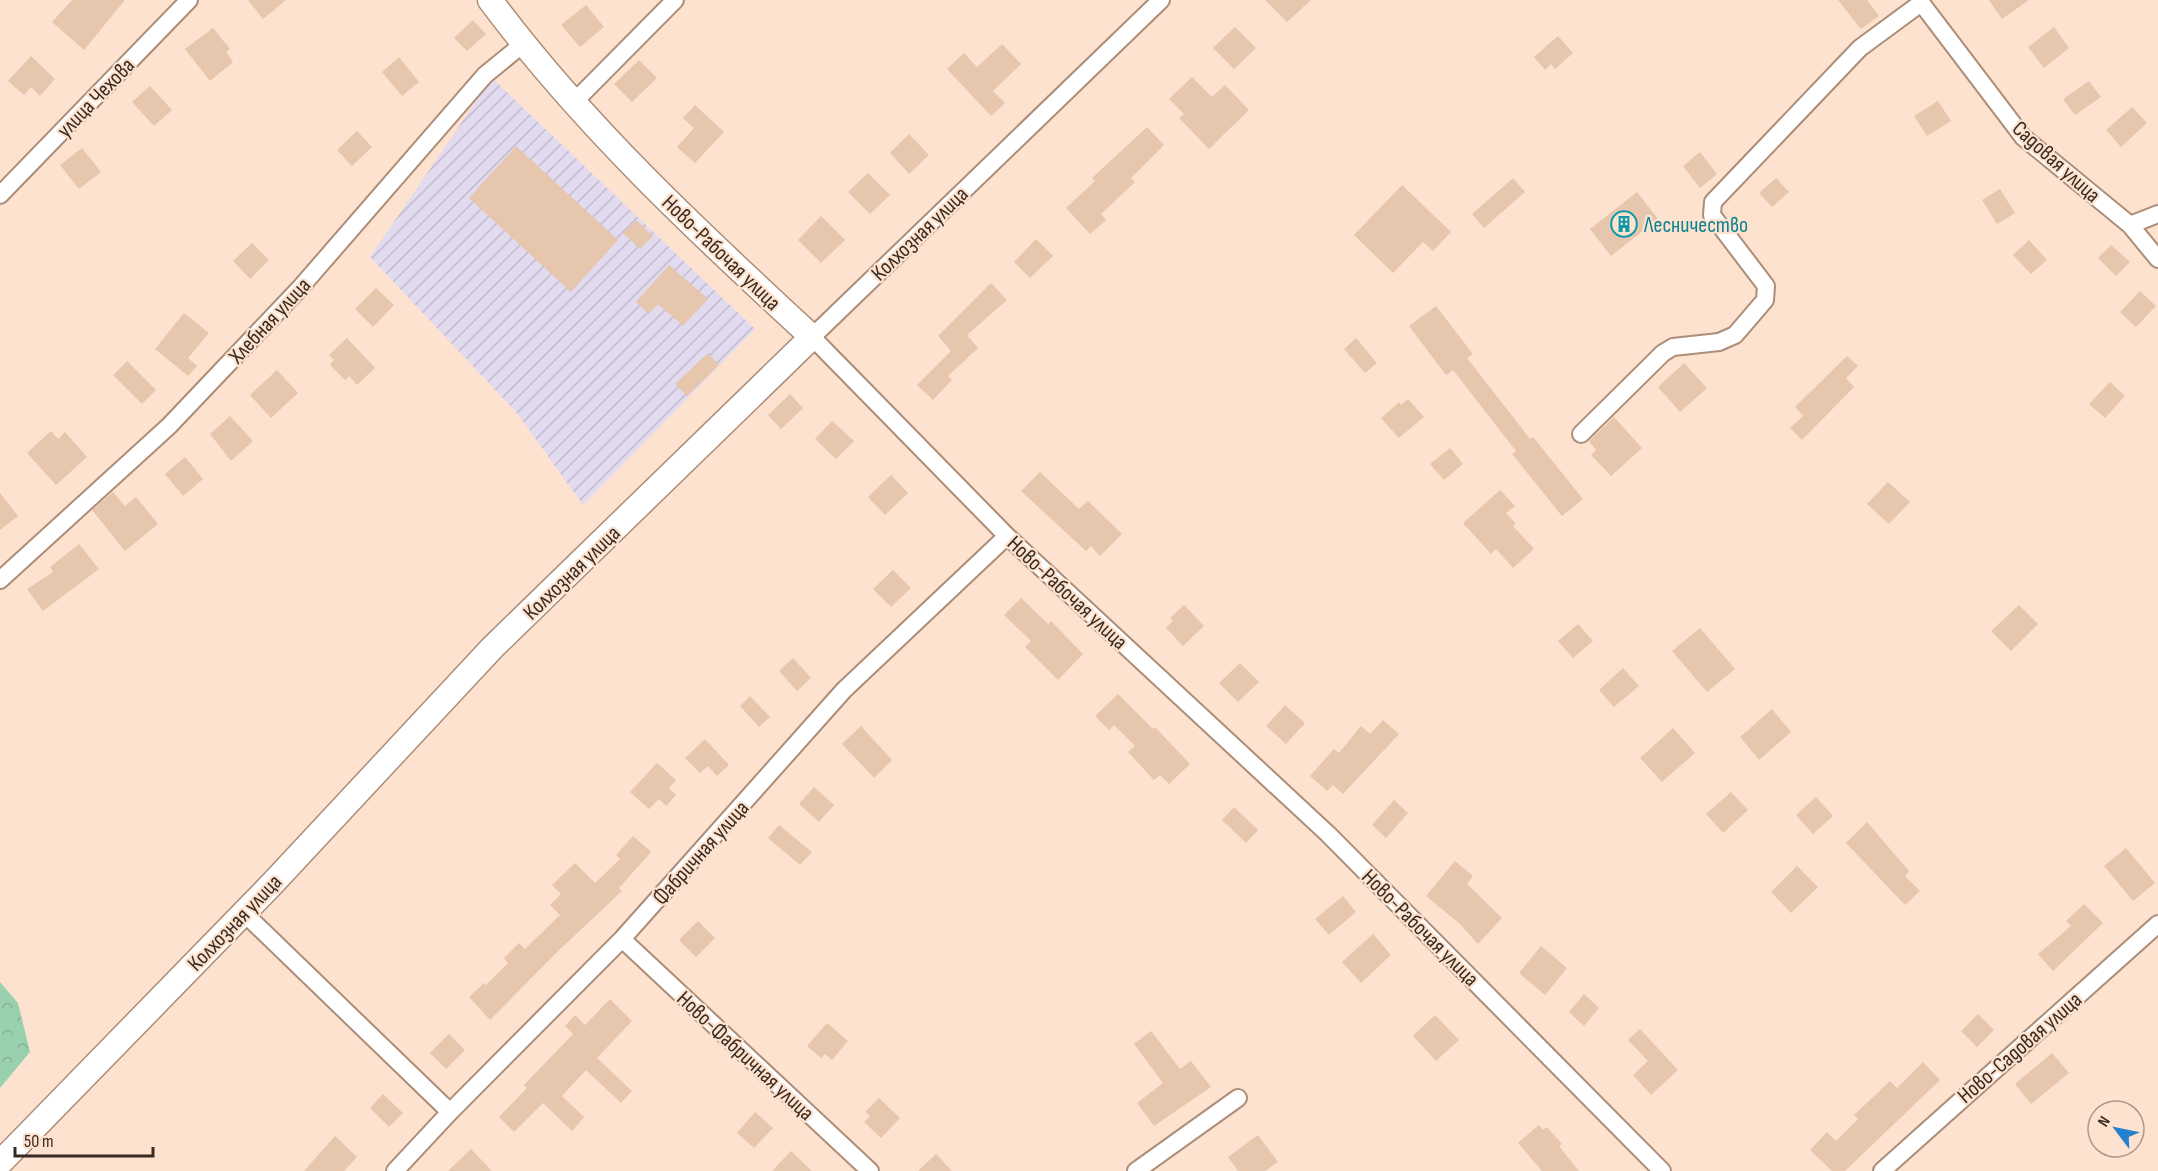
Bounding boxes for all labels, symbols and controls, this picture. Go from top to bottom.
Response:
street label: улица Чехова [51,53,141,144]
street label: Садовая улица [2006,115,2106,209]
street label: Колхозная улица [866,181,974,287]
street label: Ново-Рабочая улица [656,190,786,317]
building icon: Лесничество [1609,209,1639,239]
place label: Лесничество [1643,212,1748,239]
street label: Хлебная улица [223,272,317,370]
street label: Колхозная улица [518,520,626,626]
street label: Ново-Рабочая улица [1001,530,1133,656]
street label: Фабричная улица [647,795,755,911]
street label: Ново-Рабочая улица [1356,864,1484,992]
street label: Колхозная улица [182,869,288,977]
street label: Ново-Фабричная улица [671,986,819,1127]
street label: Ново-Садовая улица [1952,987,2088,1110]
north arrow [2086,1099,2146,1159]
text: N [2094,1113,2115,1131]
scale bar [15,1120,153,1158]
text: 50 m [24,1131,54,1152]

